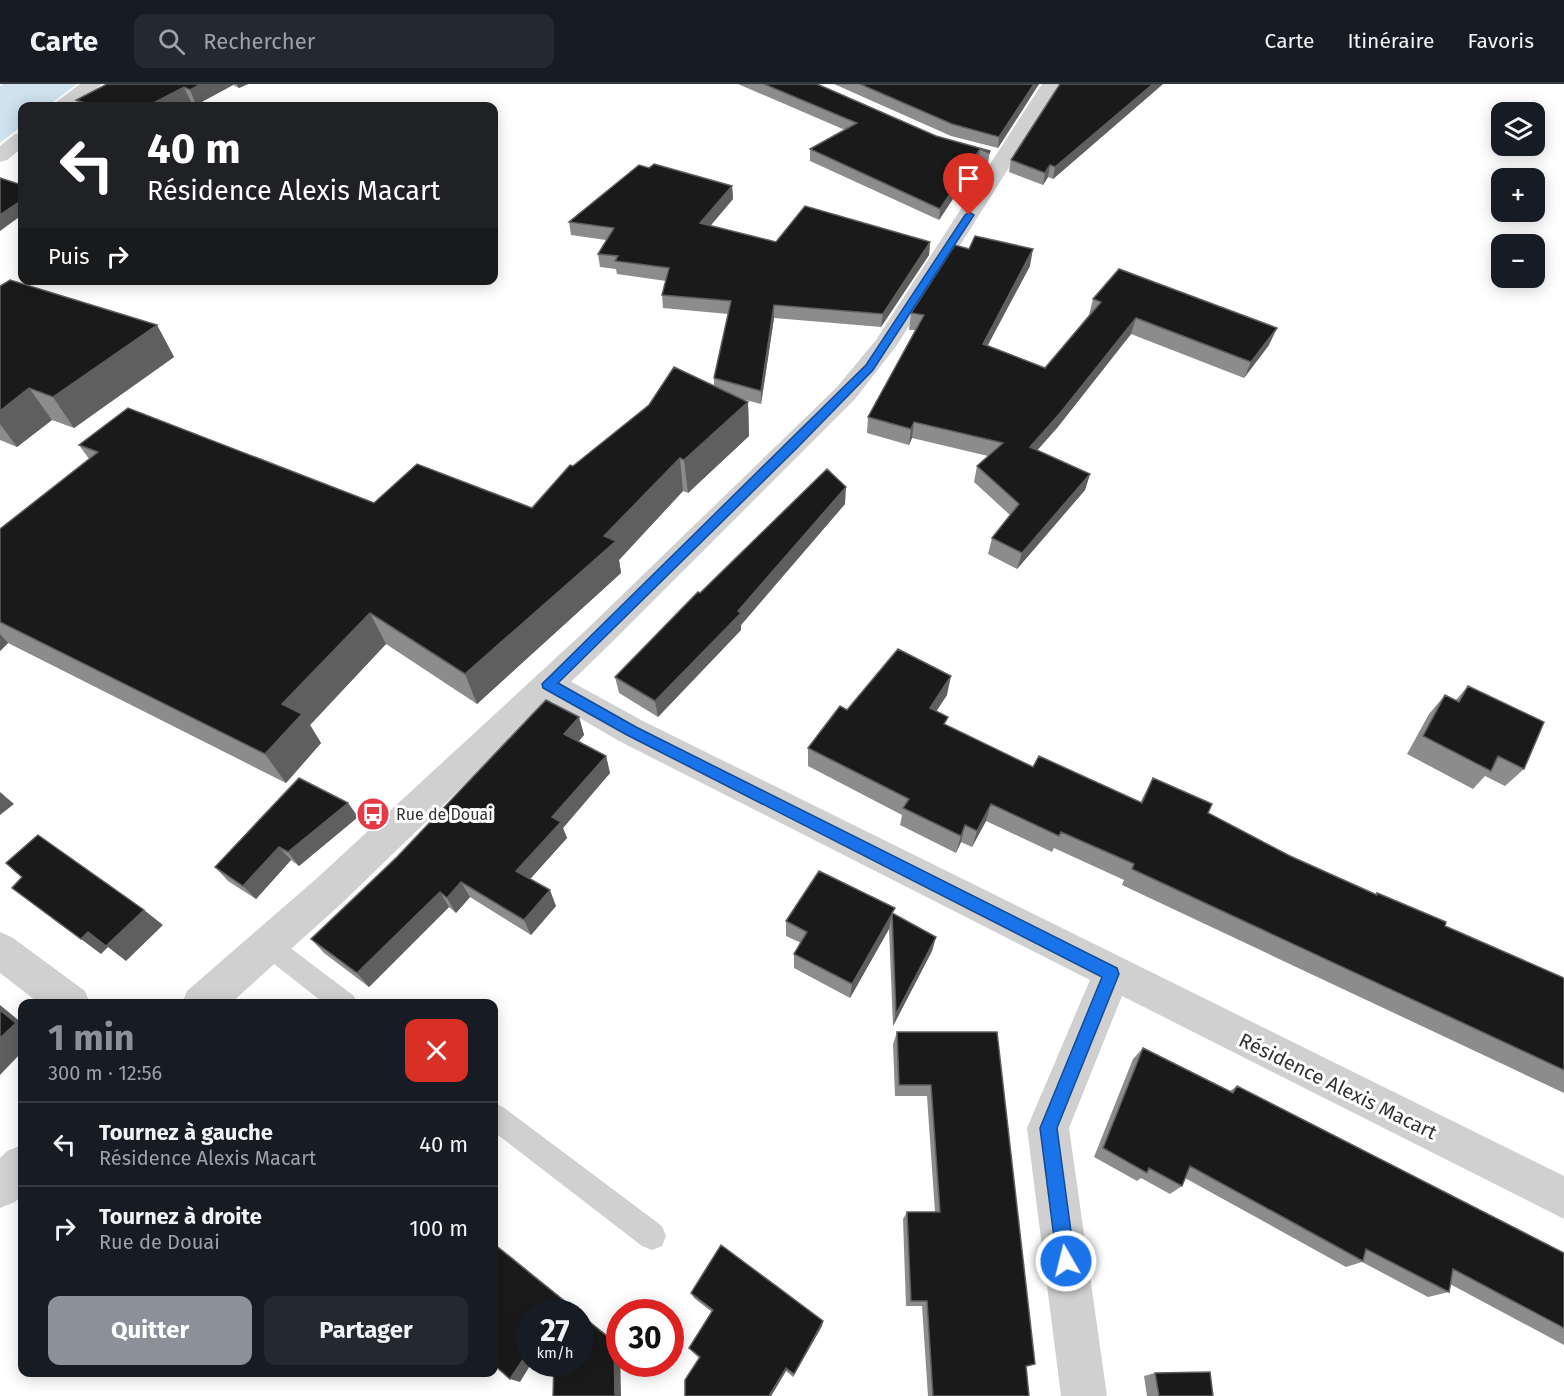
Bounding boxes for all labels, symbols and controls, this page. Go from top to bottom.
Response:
search box [134,14,554,68]
text: Carte [30,25,98,58]
icon: search [155,25,188,58]
text: Rechercher [203,28,315,55]
text: Carte [1265,28,1314,54]
text: Itinéraire [1347,28,1434,54]
text: Favoris [1467,28,1534,54]
map controls [1491,102,1545,288]
button: layers [1491,102,1545,156]
text: 40 m [147,124,241,174]
icon: left [48,126,126,204]
pin [943,153,994,215]
icon: arrive [952,162,985,195]
button: + [1491,168,1545,222]
text: Résidence Alexis Macart [147,175,440,207]
button: − [1491,234,1545,288]
icon: right [101,240,134,273]
text: Puis [48,243,89,270]
bus stop icon: Rue de Douai [355,796,391,832]
place label: Rue de Douai [396,805,493,824]
text: 1 min [48,1016,135,1060]
button: close [405,1019,468,1082]
street label: Résidence Alexis Macart [1235,1028,1442,1145]
text: 300 m · 12:56 [48,1061,162,1085]
text: Tournez à gauche [99,1119,273,1146]
icon: left [48,1128,81,1161]
text: 40 m [419,1131,468,1158]
text: Résidence Alexis Macart [99,1146,316,1170]
text: Tournez à droite [99,1203,262,1230]
icon: right [48,1212,81,1245]
text: 100 m [409,1215,468,1242]
position arrow [1034,1229,1098,1293]
text: Rue de Douai [99,1230,220,1254]
button: Quitter [48,1296,252,1365]
button: Partager [264,1296,468,1365]
speed limit sign: 30 [606,1299,684,1377]
text: 27 [540,1313,570,1349]
text: km/h [536,1344,574,1362]

